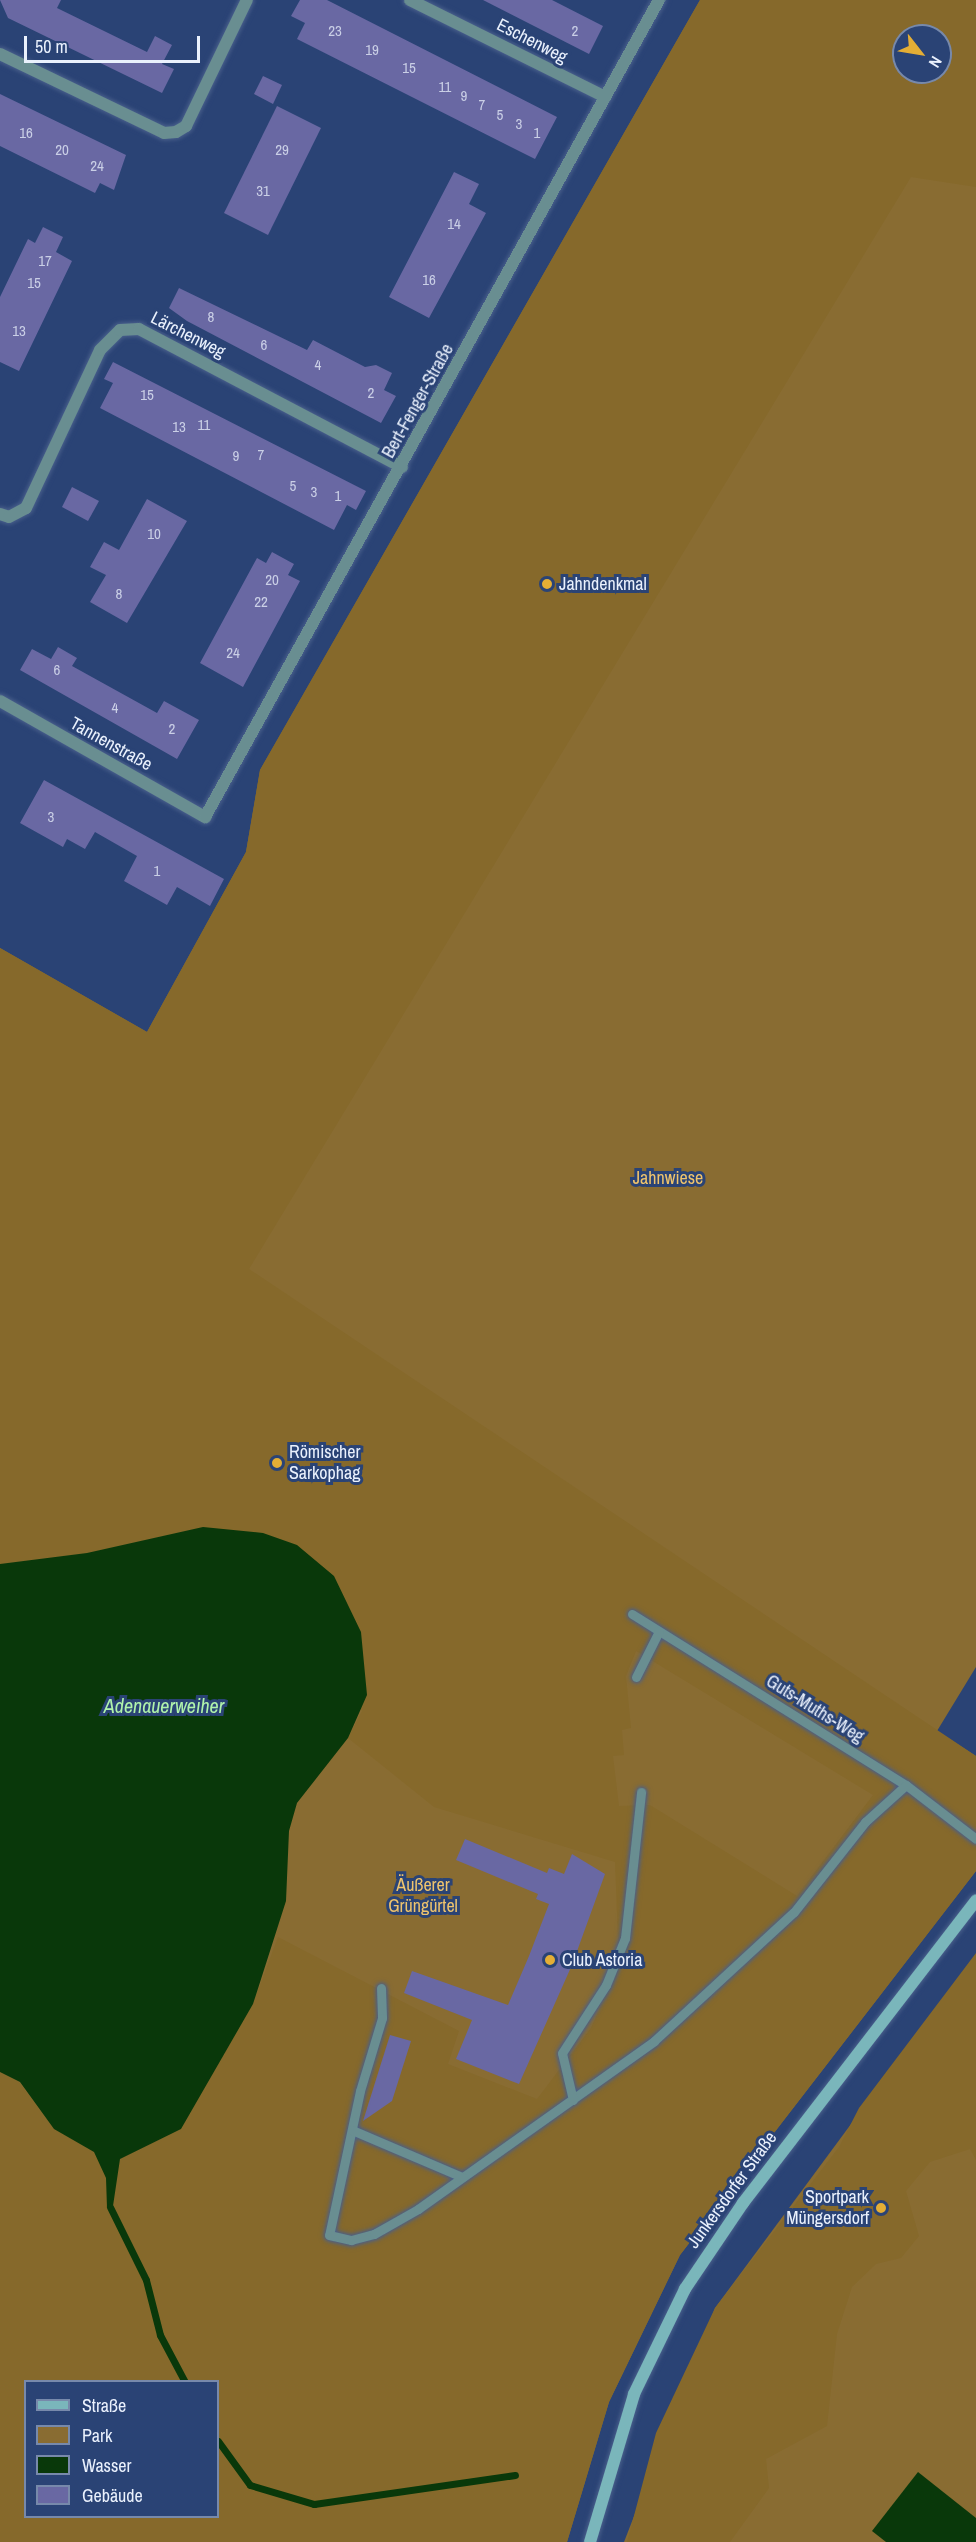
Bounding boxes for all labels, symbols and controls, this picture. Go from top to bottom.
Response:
street label: Eschenweg [493,14,571,68]
house number: 23 [328,22,342,40]
house number: 2 [572,22,578,40]
scale bar [27,24,202,62]
north arrow [892,24,952,84]
text: 50 m [35,34,68,59]
house number: 19 [365,41,379,59]
text: N [924,53,948,72]
house number: 15 [402,59,416,77]
house number: 11 [439,78,451,96]
house number: 9 [461,87,467,105]
house number: 7 [479,96,485,114]
house number: 5 [497,106,503,124]
house number: 3 [516,115,522,133]
house number: 16 [19,124,33,142]
house number: 1 [534,124,540,142]
house number: 20 [55,141,69,159]
house number: 29 [275,141,289,159]
house number: 24 [90,157,104,175]
house number: 31 [256,182,270,200]
house number: 14 [447,215,461,233]
house number: 17 [38,252,52,270]
house number: 16 [422,271,436,289]
house number: 15 [27,274,41,292]
street label: Lärchenweg [147,307,229,363]
house number: 8 [208,308,214,326]
house number: 13 [12,322,26,340]
house number: 6 [261,336,267,354]
street label: Bert-Fenger-Straße [378,340,458,462]
house number: 4 [315,356,321,374]
house number: 2 [368,384,374,402]
house number: 15 [140,386,154,404]
house number: 11 [198,416,210,434]
house number: 13 [172,418,186,436]
house number: 7 [258,446,264,464]
house number: 9 [233,447,239,465]
house number: 5 [290,477,296,495]
house number: 3 [311,483,317,501]
house number: 1 [335,487,341,505]
house number: 10 [147,525,161,543]
house number: 20 [265,571,279,589]
place label: Jahndenkmal [559,573,647,595]
marker: Jahndenkmal [540,577,554,591]
house number: 8 [116,585,122,603]
house number: 22 [254,593,268,611]
house number: 24 [226,644,240,662]
house number: 6 [54,661,60,679]
house number: 4 [112,699,118,717]
street label: Tannenstraße [66,713,156,775]
house number: 2 [169,720,175,738]
house number: 3 [48,808,54,826]
house number: 1 [154,862,160,880]
park label: Jahnwiese [633,1167,703,1189]
place label: Römischer Sarkophag [289,1442,360,1484]
marker: Römischer Sarkophag [270,1456,284,1470]
street label: Guts-Muths-Weg [762,1670,868,1748]
water label: Adenauerweiher [104,1693,224,1717]
park label: Äußerer Grüngürtel [388,1875,458,1918]
place label: Club Astoria [562,1949,643,1971]
marker: Club Astoria [543,1953,557,1967]
street label: Junkersdorfer Straße [683,2128,781,2252]
place label: Sportpark Müngersdorf [786,2187,869,2230]
marker: Sportpark Müngersdorf [874,2201,888,2215]
legend [24,2380,219,2518]
text: Straße [82,2393,126,2418]
text: Park [82,2423,112,2448]
text: Wasser [82,2453,131,2478]
text: Gebäude [82,2483,143,2508]

